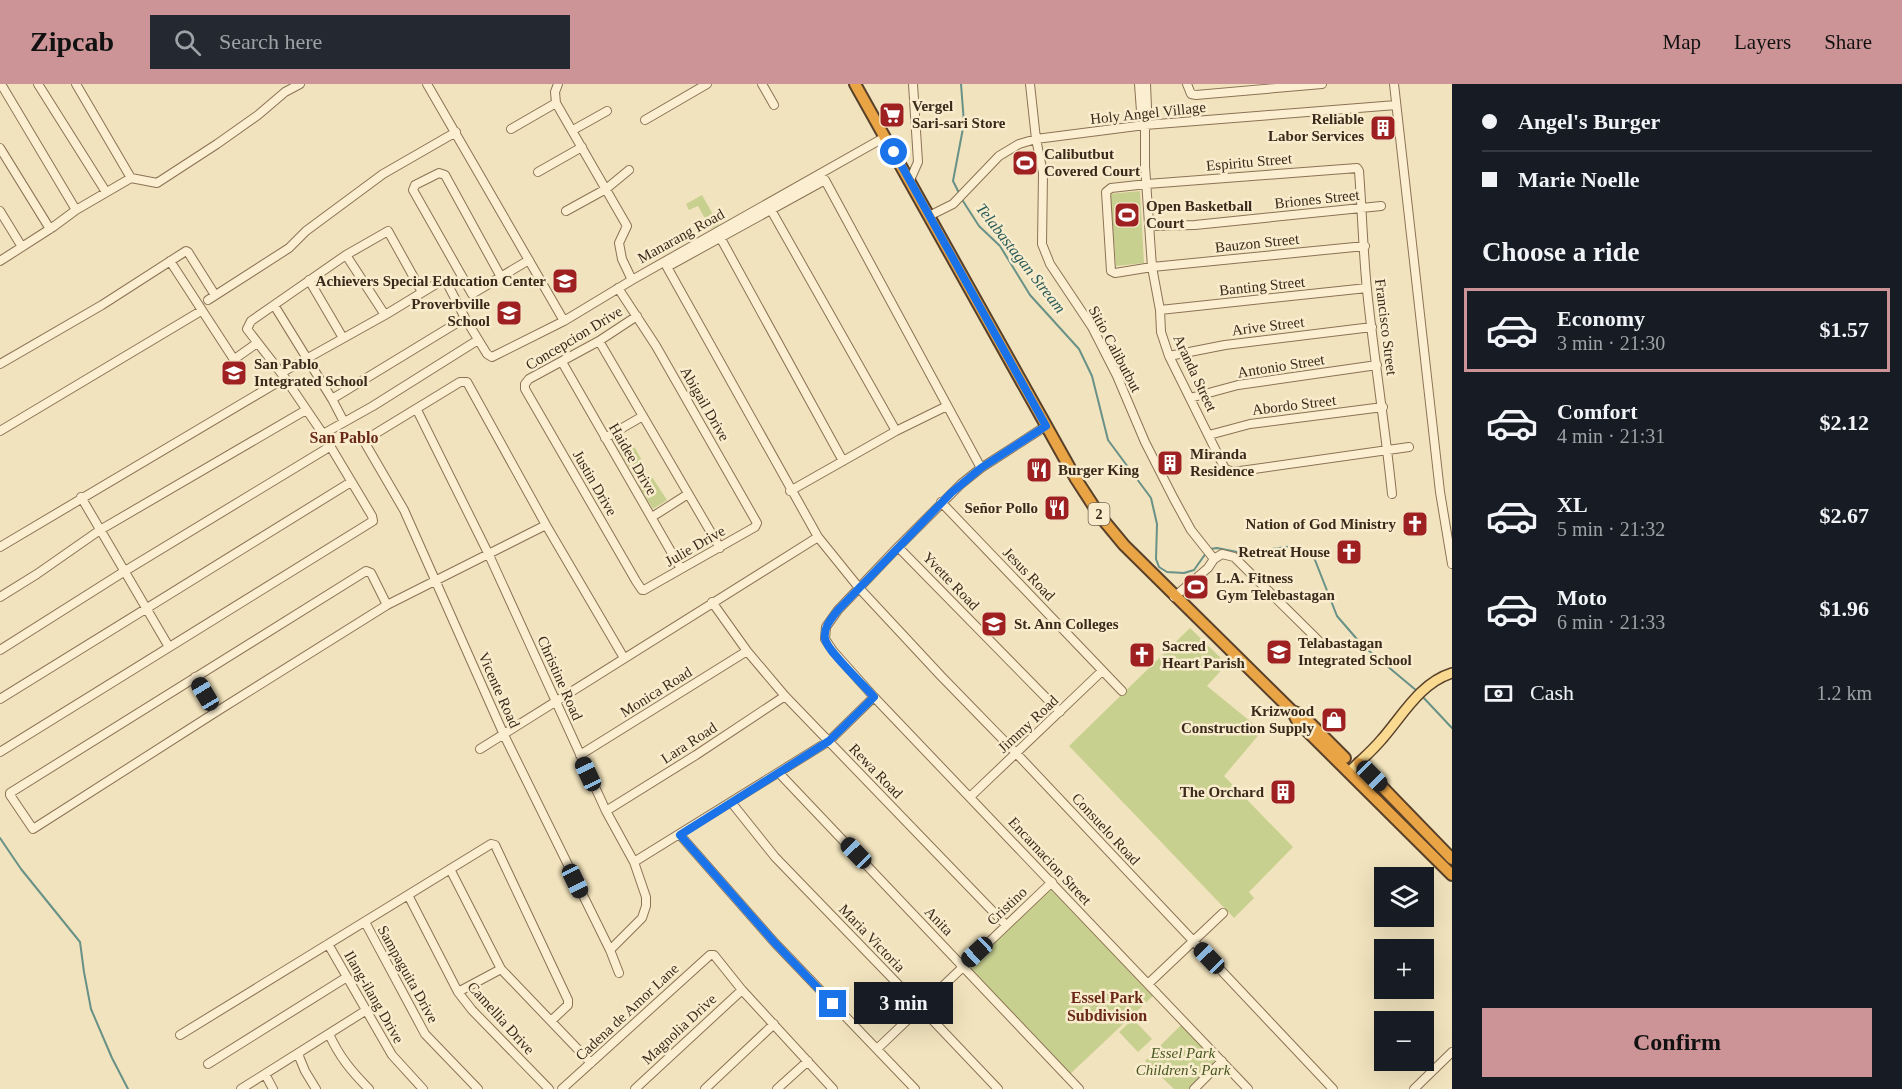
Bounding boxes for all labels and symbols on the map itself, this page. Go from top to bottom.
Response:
place label: Vergel Sari-sari Store [912,98,1006,131]
street label: Holy Angel Village [1089,99,1207,127]
supermarket icon: Vergel Sari-sari Store [877,100,907,130]
place label: Reliable Labor Services [1268,111,1364,144]
building icon: Reliable Labor Services [1368,113,1398,143]
route start [880,138,907,165]
place label: Calibutbut Covered Court [1044,146,1140,179]
sports icon: Calibutbut Covered Court [1010,148,1040,178]
street label: Espiritu Street [1205,150,1293,174]
street label: Briones Street [1274,186,1361,211]
place label: Open Basketball Court [1146,198,1252,231]
water label: Telabastagan Stream [972,200,1069,317]
sports icon: Open Basketball Court [1112,200,1142,230]
street label: Manarang Road [635,205,727,266]
street label: Bauzon Street [1214,231,1301,255]
school or university icon: Achievers Special Education Center [550,266,580,296]
place label: Achievers Special Education Center [316,273,546,289]
street label: Banting Street [1218,273,1307,298]
street label: Francisco Street [1372,278,1400,377]
place label: Proverbville School [411,296,490,329]
school or university icon: Proverbville School [494,298,524,328]
street label: Concepcion Drive [523,303,625,373]
street label: Sitio Calibutbut [1086,303,1145,396]
street label: Arive Street [1231,314,1306,338]
street label: Aranda Street [1170,332,1220,415]
street label: Antonio Street [1236,351,1326,381]
place label: San Pablo Integrated School [254,356,368,389]
school or university icon: San Pablo Integrated School [219,358,249,388]
street label: Abigail Drive [677,364,733,444]
street label: Abordo Street [1251,392,1338,418]
street label: Haidee Drive [606,420,660,498]
district label: San Pablo [310,429,378,446]
place label: Miranda Residence [1190,446,1254,479]
street label: Justin Drive [570,447,620,519]
building icon: Miranda Residence [1155,448,1185,478]
restaurant icon: Burger King [1024,455,1054,485]
place label: Burger King [1058,462,1139,478]
restaurant icon: Señor Pollo [1042,493,1072,523]
place label: Señor Pollo [965,500,1038,516]
road number: 2 [1088,503,1110,525]
church icon: Nation of God Ministry [1400,509,1430,539]
place label: Nation of God Ministry [1246,516,1396,532]
street label: Julie Drive [662,522,728,569]
church icon: Retreat House [1334,537,1364,567]
street label: Jesus Road [1000,544,1058,604]
place label: Retreat House [1238,544,1330,560]
street label: Yvette Road [920,549,983,613]
place label: L.A. Fitness Gym Telebastagan [1216,570,1335,603]
sports icon: L.A. Fitness Gym Telebastagan [1181,572,1211,602]
school or university icon: St. Ann Colleges [979,609,1009,639]
place label: St. Ann Colleges [1014,616,1119,632]
street label: Christine Road [534,633,586,723]
place label: Telabastagan Integrated School [1298,635,1412,668]
school or university icon: Telabastagan Integrated School [1264,637,1294,667]
place label: Sacred Heart Parish [1162,638,1246,671]
church icon: Sacred Heart Parish [1127,640,1157,670]
street label: Vicente Road [475,650,523,731]
street label: Monica Road [617,663,695,720]
car [188,674,222,714]
street label: Jimmy Road [995,692,1062,756]
place label: Krizwood Construction Supply [1181,703,1315,736]
shop icon: Krizwood Construction Supply [1319,705,1349,735]
street label: Lara Road [658,719,720,767]
street label: Rewa Road [846,740,906,802]
car [572,754,604,794]
car [1353,757,1391,795]
building icon: The Orchard [1268,777,1298,807]
place label: The Orchard [1180,784,1265,800]
street label: Consuelo Road [1069,790,1144,868]
street label: Encarnacion Street [1005,814,1095,909]
car [837,834,875,872]
car [559,861,591,901]
street label: Cristino [984,884,1030,928]
street label: Maria Victoria [836,901,908,975]
street label: Anita [922,903,957,939]
street label: Sampaguita Drive [375,923,442,1026]
car [958,933,996,971]
car [1190,939,1228,977]
street label: Ilang-ilang Drive [341,948,407,1046]
street label: Cadena de Amor Lane [572,960,682,1064]
street label: Camellia Drive [464,978,538,1058]
callout: 3 min [854,983,953,1025]
district label: Essel Park Subdivision [1067,989,1147,1024]
street label: Magnolia Drive [639,990,720,1067]
route end [819,990,846,1017]
park label: Essel Park Children's Park [1136,1045,1231,1078]

